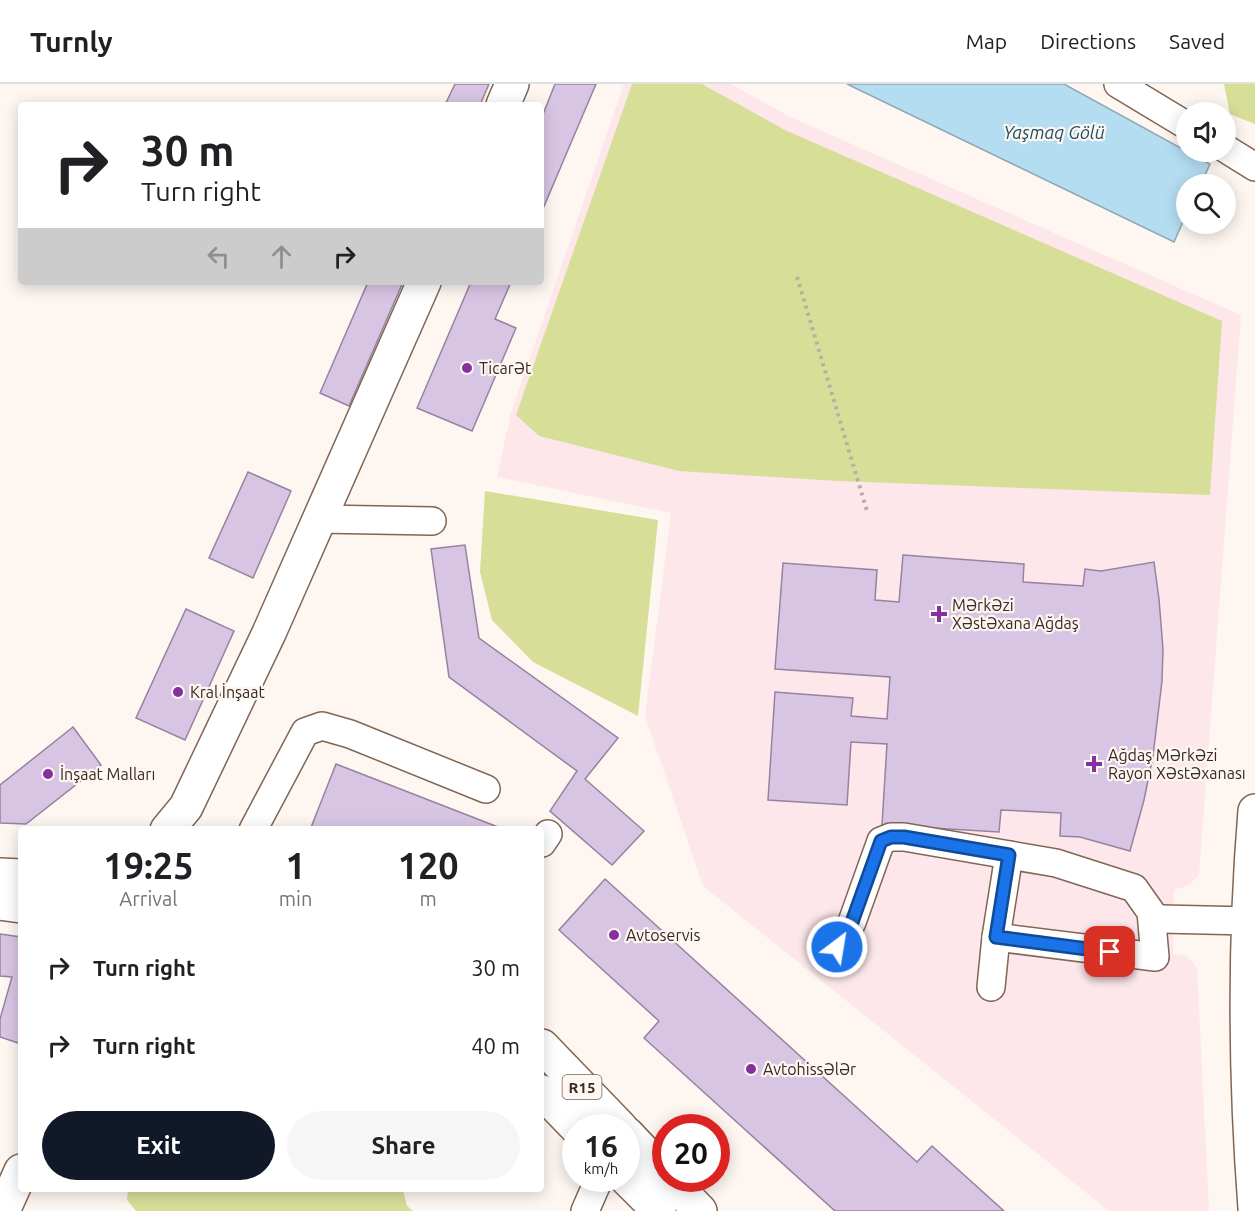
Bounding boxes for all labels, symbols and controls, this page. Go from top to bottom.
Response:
text: Turnly [30,26,113,57]
text: Map [966,29,1007,53]
text: Directions [1040,29,1136,53]
text: Saved [1169,29,1225,53]
map controls [1176,102,1236,234]
button: sound [1176,102,1236,162]
water label: Yaşmaq Gölü [1003,122,1105,142]
icon: right [42,126,120,204]
text: 30 m [141,127,235,174]
button: search [1176,174,1236,234]
text: Turn right [141,176,261,206]
icon: left [202,240,235,273]
icon: ahead [265,240,298,273]
icon: right [328,240,361,273]
place label: Ticarət [479,359,532,377]
marker: Ticarət [460,361,474,375]
place label: Mərkəzi Xəstəxana Ağdaş [952,596,1079,632]
marker: Mərkəzi Xəstəxana Ağdaş [930,605,948,623]
place label: Kral İnşaat [190,683,265,701]
marker: Kral İnşaat [171,685,185,699]
place label: Ağdaş Mərkəzi Rayon Xəstəxanası [1108,746,1246,782]
marker: Ağdaş Mərkəzi Rayon Xəstəxanası [1085,755,1103,773]
place label: İnşaat Malları [60,765,155,783]
marker: İnşaat Malları [41,767,55,781]
text: 19:25 [103,845,193,886]
text: 1 [285,845,306,886]
text: 120 [398,845,459,886]
text: Arrival [119,887,178,910]
text: min [279,887,312,910]
text: m [420,887,437,910]
position arrow [805,915,869,979]
place label: Avtoservis [626,926,701,944]
pin [1084,926,1135,977]
marker: Avtoservis [607,928,621,942]
icon: arrive [1093,935,1126,968]
icon: right [42,951,75,984]
text: Turn right [93,955,195,980]
text: 30 m [471,955,520,980]
icon: right [42,1029,75,1062]
text: Turn right [93,1033,195,1058]
text: 40 m [471,1033,520,1058]
place label: Avtohissələr [763,1060,856,1078]
marker: Avtohissələr [744,1062,758,1076]
road number: R15 [562,1075,602,1099]
button: Exit [42,1111,275,1180]
button: Share [287,1111,520,1180]
speed limit sign: 20 [652,1114,730,1192]
text: 16 [584,1129,618,1163]
text: km/h [584,1160,618,1177]

